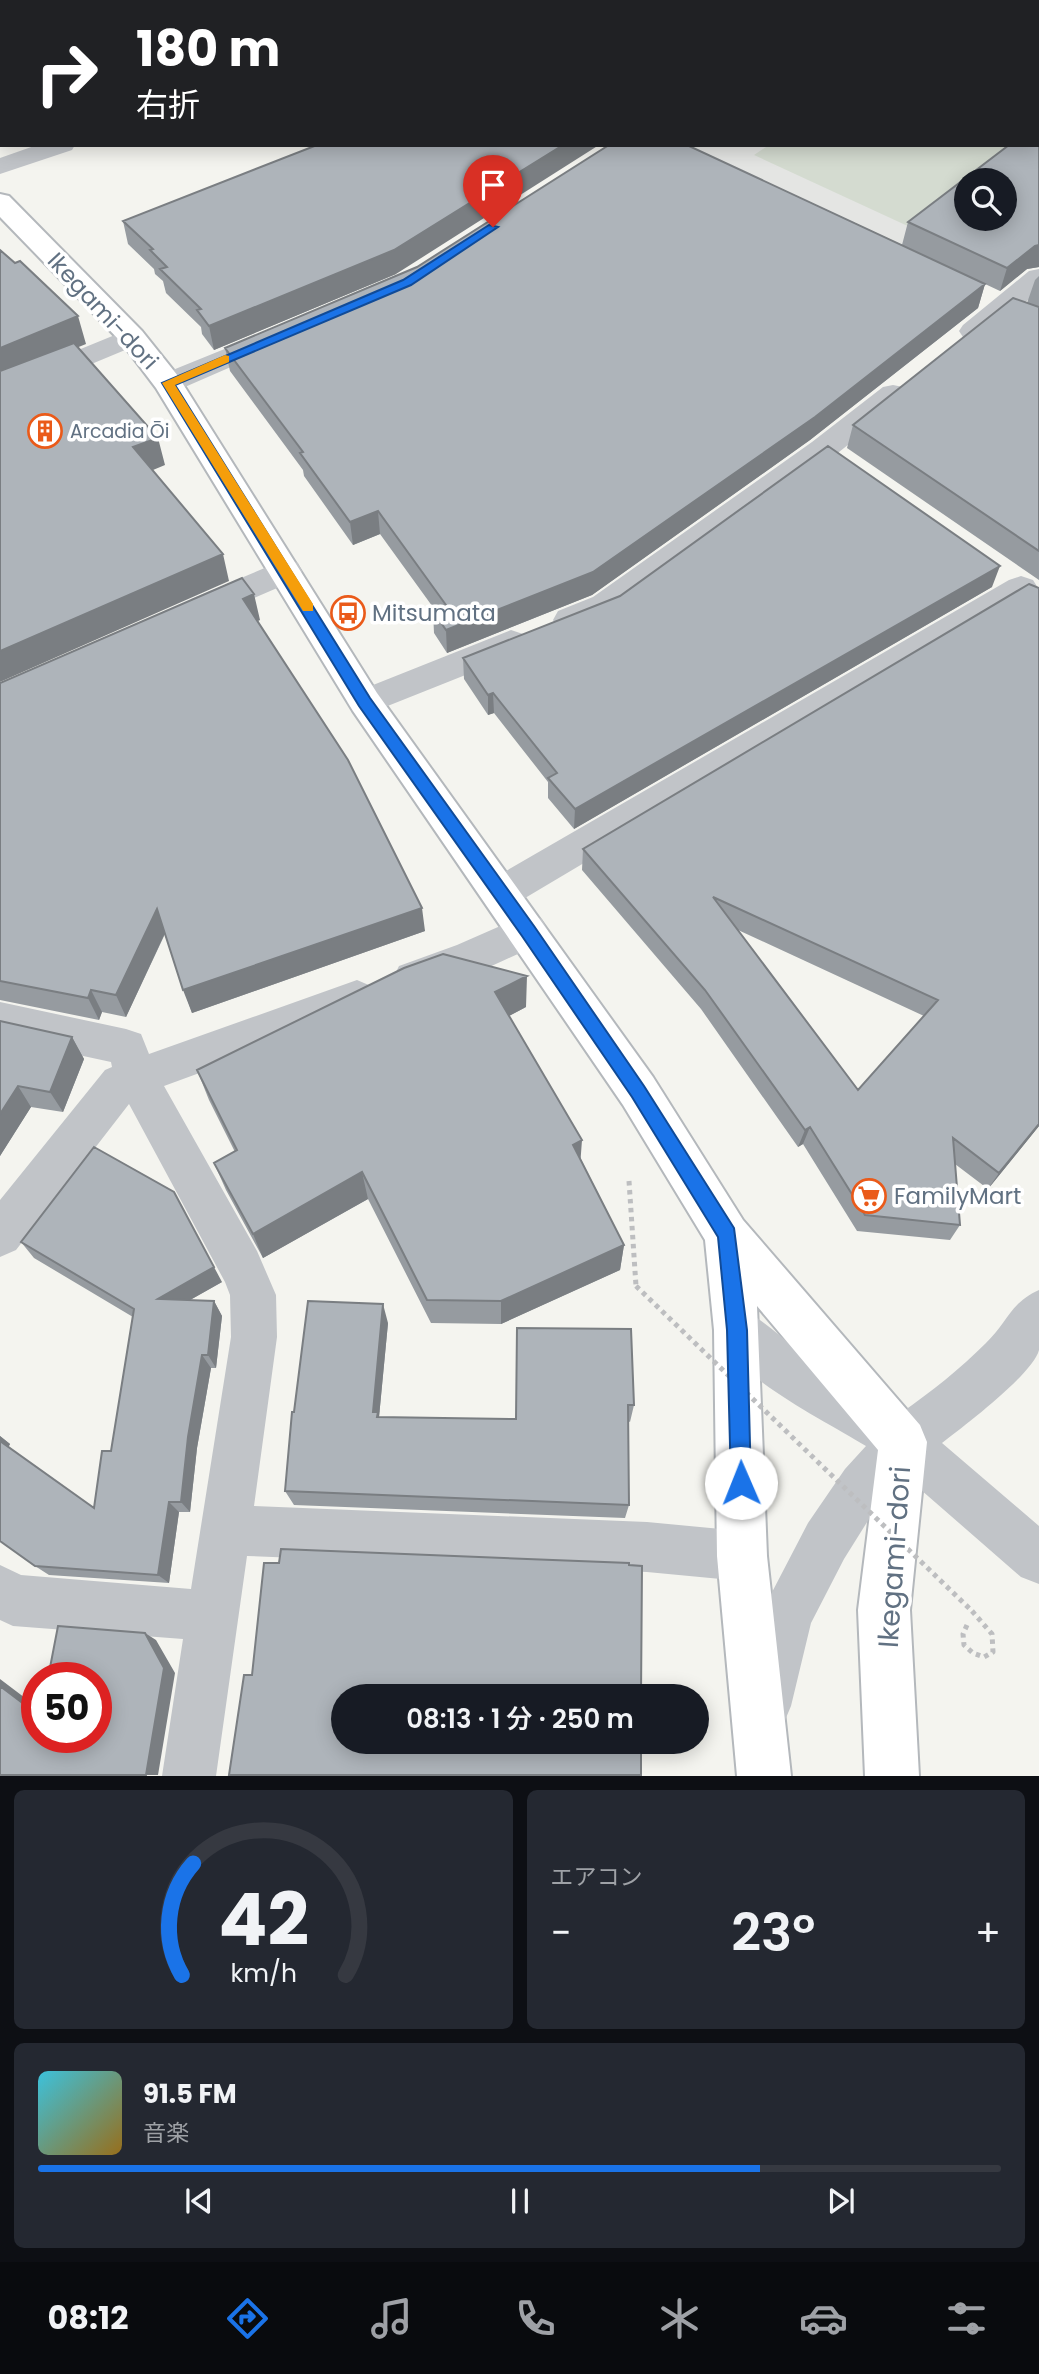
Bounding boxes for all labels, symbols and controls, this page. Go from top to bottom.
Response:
text: 180 m [136,15,280,83]
icon: right [21,28,112,119]
text: 右折 [136,82,200,127]
pin [463,155,523,227]
icon: arrive [474,166,512,204]
map controls [954,168,1017,231]
button: search [954,168,1017,231]
street label: Ikegami-dori [40,245,166,377]
building icon: Arcadia Ōi [26,412,64,450]
place label: Arcadia Ōi [70,418,169,445]
bus stop icon: Mitsumata [329,594,367,632]
place label: Mitsumata [372,597,496,629]
supermarket icon: FamilyMart [850,1177,888,1215]
place label: FamilyMart [894,1180,1021,1212]
position arrow [704,1446,778,1520]
street label: Ikegami-dori [869,1465,920,1649]
speed limit sign: 50 [21,1662,112,1753]
text: 08:13 · 1 分 · 250 m [406,1701,634,1737]
text: エアコン [551,1861,643,1893]
text: 42 [218,1870,309,1971]
text: 23° [731,1896,815,1969]
text: − [551,1906,571,1959]
text: + [975,1906,1001,1959]
text: km/h [230,1956,297,1991]
text: 91.5 FM [143,2076,237,2112]
text: 音楽 [143,2117,189,2149]
icon: previous [180,2182,218,2220]
icon: pause [501,2182,539,2220]
icon: next [822,2182,860,2220]
icon: directions [223,2294,272,2343]
icon: music [367,2294,416,2343]
icon: phone [511,2294,560,2343]
icon: climate [655,2294,704,2343]
icon: car [799,2294,848,2343]
icon: filters [942,2294,991,2343]
text: 08:12 [47,2295,128,2340]

